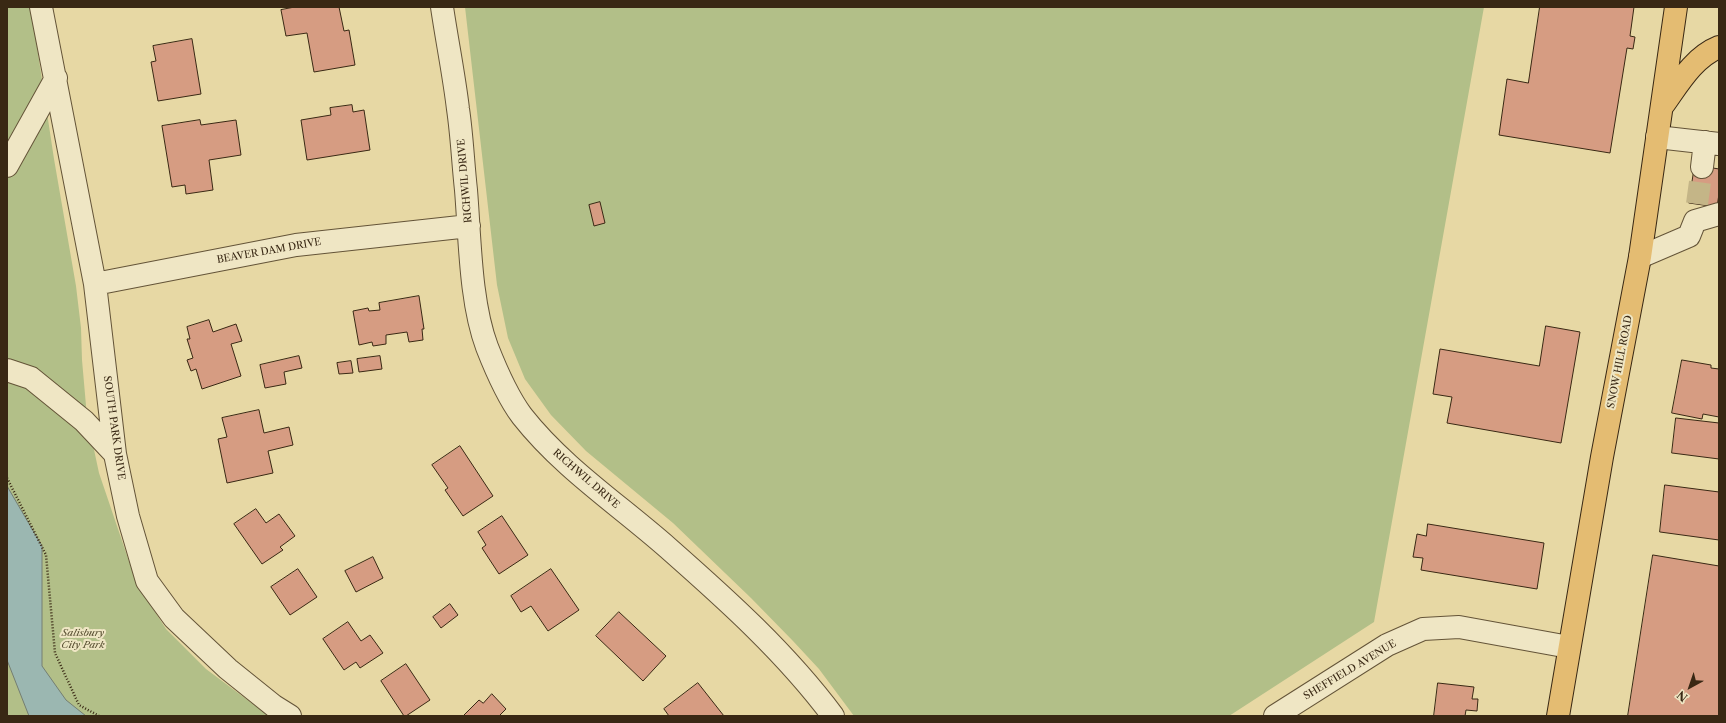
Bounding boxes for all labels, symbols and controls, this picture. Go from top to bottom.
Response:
street label: RICHWIL DRIVE [455,138,475,224]
street label: BEAVER DAM DRIVE [216,236,322,266]
street label: SNOW HILL ROAD [1605,314,1635,410]
street label: SOUTH PARK DRIVE [101,375,127,481]
street label: RICHWIL DRIVE [550,447,622,511]
park label: Salisbury City Park [61,627,105,650]
street label: SHEFFIELD AVENUE [1301,638,1399,702]
north arrow [1670,667,1710,707]
text: N [1674,688,1690,705]

